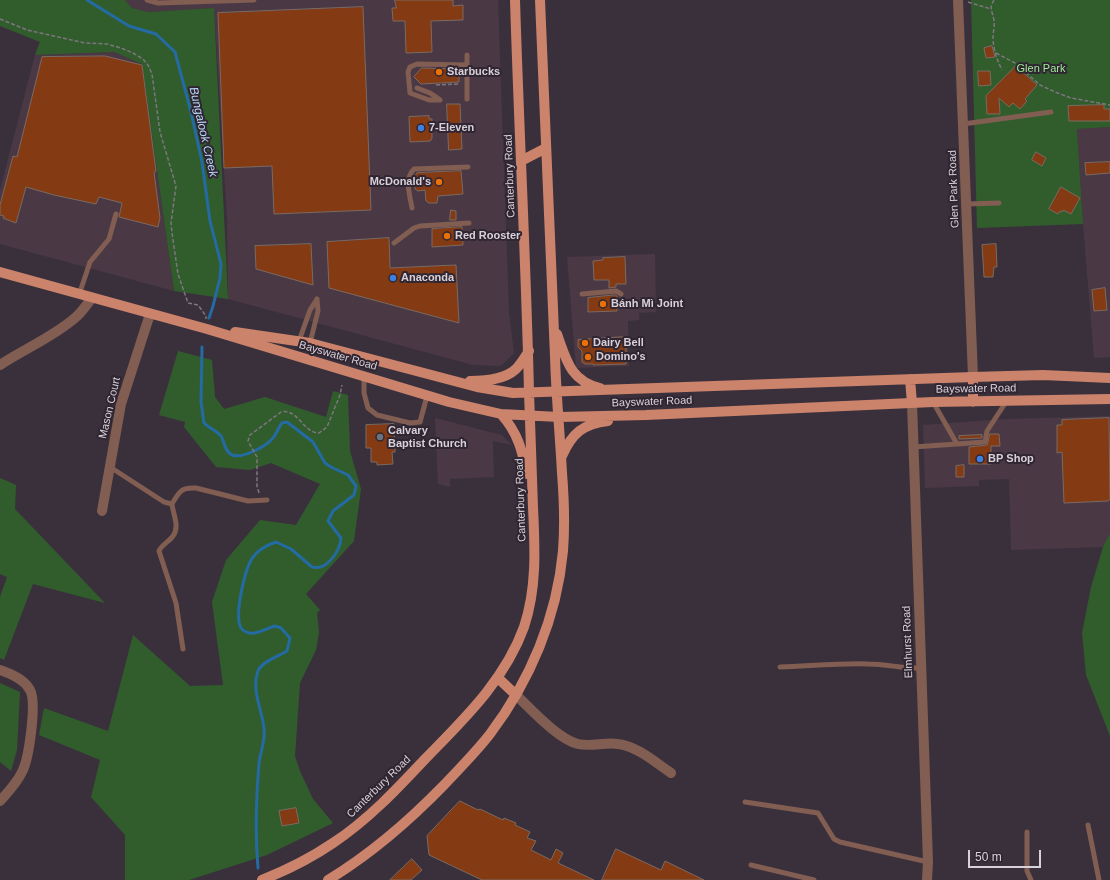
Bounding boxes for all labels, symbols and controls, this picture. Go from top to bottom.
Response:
park label: Glen Park [1017,62,1065,76]
place label: Starbucks [447,65,500,79]
marker: Starbucks [434,67,444,77]
water label: Bungalook Creek [186,86,220,178]
place label: 7-Eleven [429,121,474,135]
marker: 7-Eleven [416,123,426,133]
street label: Canterbury Road [502,134,518,218]
street label: Glen Park Road [946,150,962,228]
place label: McDonald's [370,175,431,189]
marker: McDonald's [434,177,444,187]
place label: Red Rooster [455,229,520,243]
marker: Red Rooster [442,231,452,241]
place label: Anaconda [401,271,454,285]
marker: Anaconda [388,273,398,283]
place label: Bánh Mì Joint [611,297,683,311]
marker: Bánh Mì Joint [598,299,608,309]
place label: Dairy Bell [593,336,644,350]
marker: Dairy Bell [580,338,590,348]
street label: Bayswater Road [297,339,379,373]
place label: Domino's [596,350,646,364]
marker: Domino's [583,352,593,362]
street label: Mason Court [96,376,124,440]
street label: Bayswater Road [936,382,1016,396]
street label: Bayswater Road [611,394,693,410]
place label: Calvary Baptist Church [388,424,467,450]
marker: Calvary Baptist Church [375,432,385,442]
place label: BP Shop [988,452,1034,466]
marker: BP Shop [975,454,985,464]
street label: Canterbury Road [513,458,529,542]
street label: Elmhurst Road [900,605,916,679]
street label: Canterbury Road [344,753,414,821]
scale bar [970,842,1043,868]
text: 50 m [975,850,1002,864]

